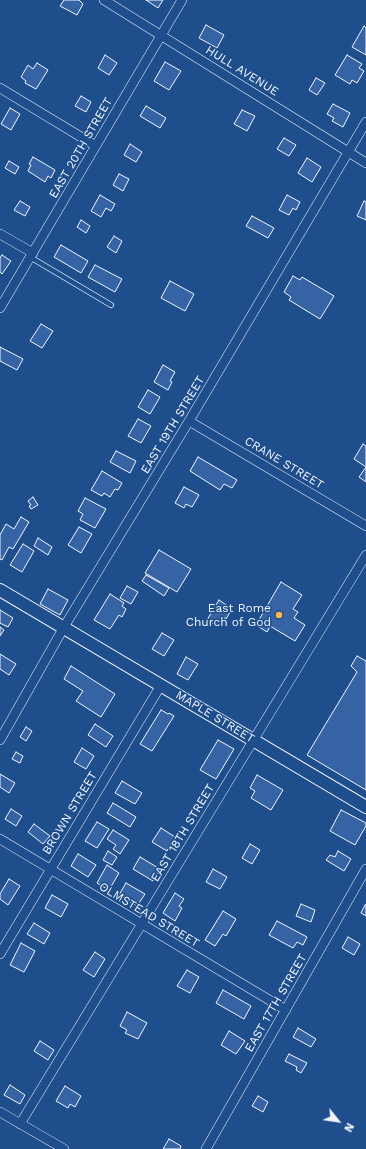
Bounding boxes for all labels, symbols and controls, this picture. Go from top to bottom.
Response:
street label: HULL AVENUE [203,43,281,99]
street label: EAST 20TH STREET [46,95,116,201]
street label: EAST 19TH STREET [138,374,208,476]
street label: CRANE STREET [242,434,326,492]
place label: East Rome Church of God [186,601,271,629]
marker: East Rome Church of God [274,610,284,620]
street label: MAPLE STREET [173,688,257,746]
street label: BROWN STREET [40,769,100,857]
street label: EAST 18TH STREET [148,782,218,884]
street label: OLMSTEAD STREET [96,879,202,951]
street label: EAST 17TH STREET [242,951,310,1055]
north arrow [318,1101,358,1141]
text: N [341,1120,356,1134]

